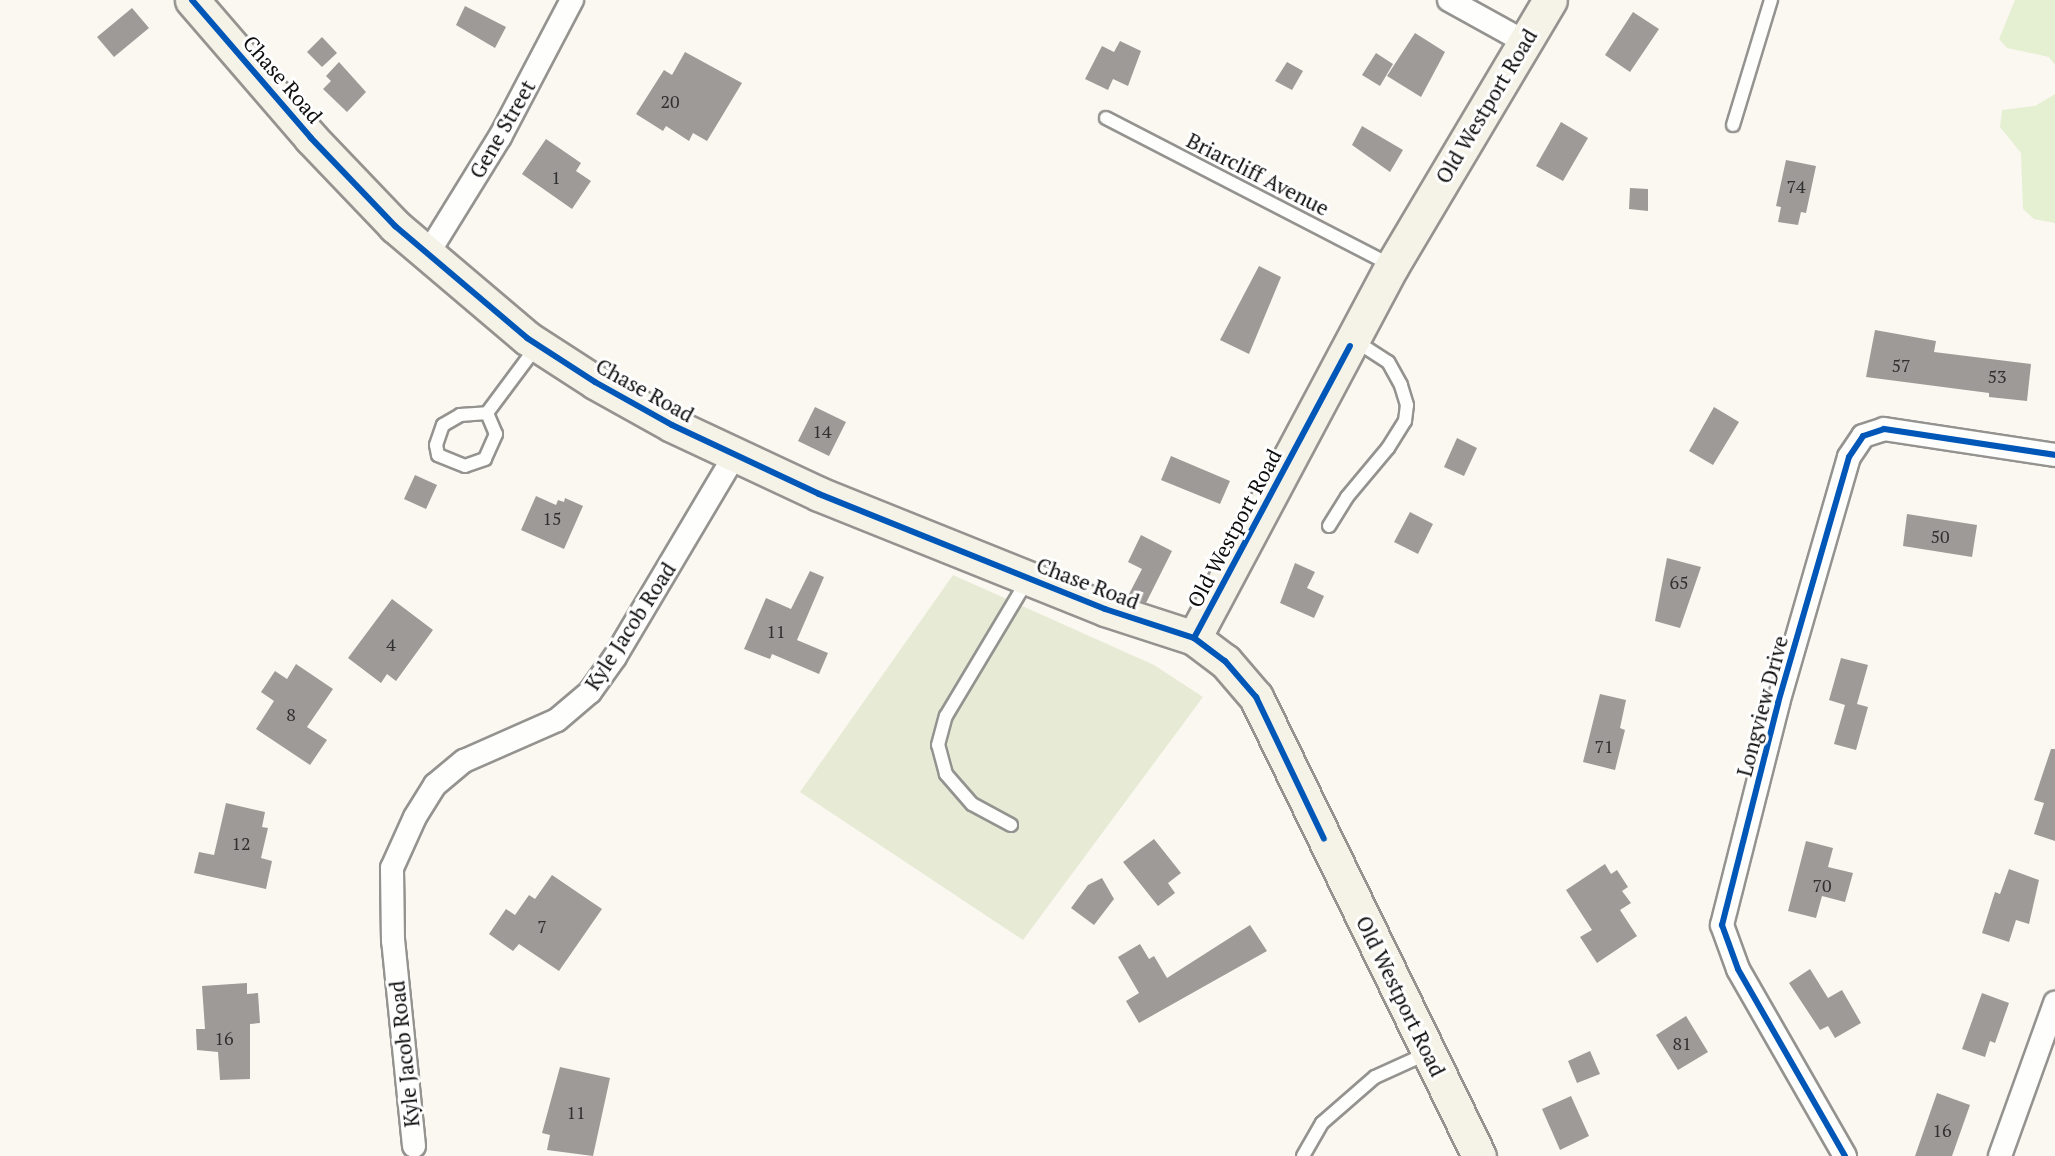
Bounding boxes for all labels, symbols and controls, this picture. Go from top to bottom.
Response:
street label: Old Westport Road [1430,24,1542,188]
street label: Chase Road [238,30,328,128]
street label: Gene Street [464,75,540,183]
house number: 20 [660,90,680,112]
street label: Briarcliff Avenue [1183,127,1333,221]
house number: 1 [551,166,561,188]
house number: 74 [1786,175,1806,197]
street label: Chase Road [592,353,698,427]
house number: 57 [1891,354,1911,376]
house number: 53 [1987,365,2007,387]
house number: 14 [812,420,832,442]
street label: Old Westport Road [1182,445,1286,611]
house number: 15 [542,507,562,529]
house number: 50 [1930,525,1950,547]
street label: Chase Road [1033,552,1143,614]
street label: Kyle Jacob Road [579,557,681,695]
house number: 65 [1669,571,1689,593]
house number: 11 [766,620,786,642]
house number: 4 [386,633,396,655]
street label: Longview Drive [1731,633,1793,779]
house number: 8 [286,703,296,725]
house number: 71 [1594,735,1614,757]
house number: 12 [231,832,251,854]
house number: 70 [1812,874,1832,896]
street label: Old Westport Road [1351,912,1451,1080]
house number: 7 [537,915,547,937]
street label: Kyle Jacob Road [384,980,424,1128]
house number: 16 [214,1027,234,1049]
house number: 81 [1672,1032,1692,1054]
house number: 11 [566,1101,586,1123]
house number: 16 [1932,1119,1952,1141]

